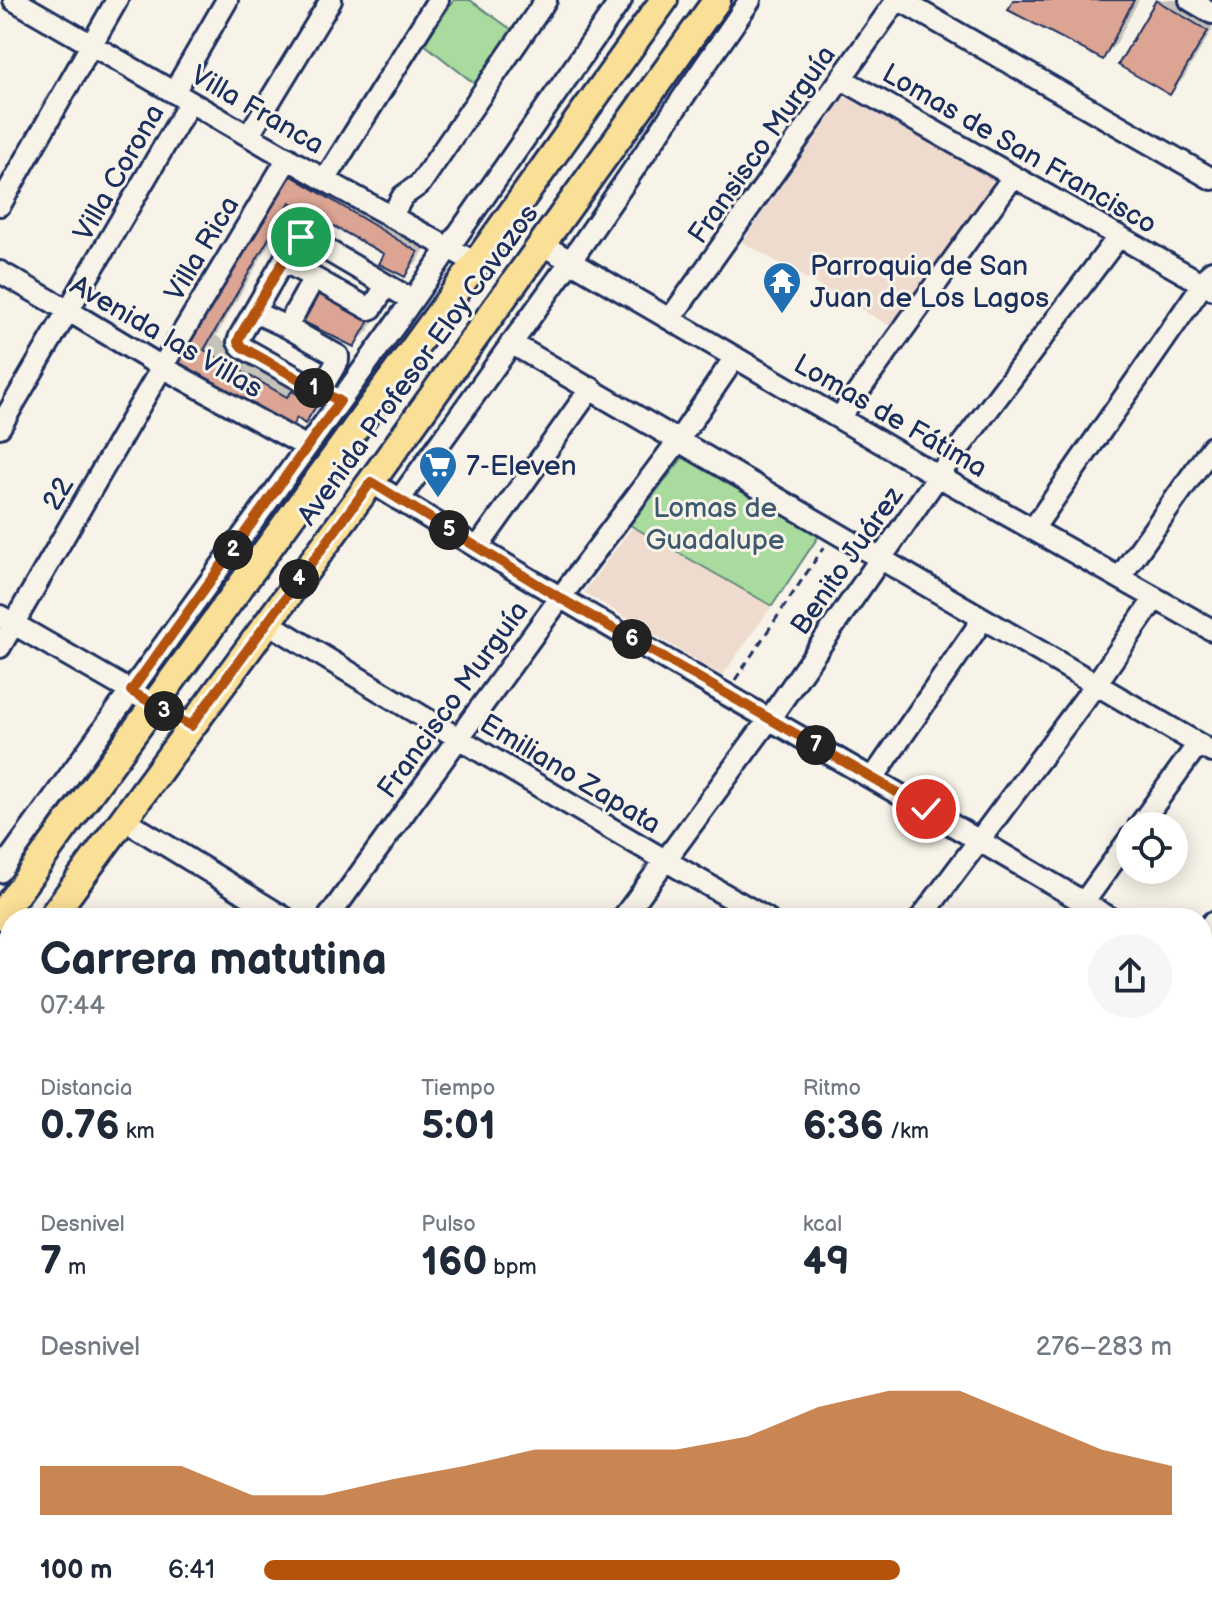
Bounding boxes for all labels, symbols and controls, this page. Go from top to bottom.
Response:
street label: Fransisco Murguía [682,40,843,250]
street label: Lomas de San Francisco [876,57,1162,241]
street label: Villa Franca [185,59,330,162]
street label: Villa Corona [67,98,172,247]
street label: Villa Rica [158,190,246,307]
street label: Avenida Profesor Eloy Cavazos [291,198,546,532]
pin [267,203,335,271]
icon: arrive [279,215,323,259]
place label: Parroquia de San Juan de Los Lagos [810,250,1049,315]
temple icon: Parroquia de San Juan de Los Lagos [761,260,803,315]
street label: Avenida las Villas [64,269,268,406]
street label: Lomas de Fátima [788,348,993,485]
pin: 1 [294,368,334,408]
text: 1 [309,374,319,401]
supermarket icon: 7-Eleven [417,444,459,499]
place label: 7-Eleven [466,450,577,483]
street label: 22 [36,471,81,516]
street label: Benito Juárez [784,480,911,641]
park label: Lomas de Guadalupe [645,492,785,557]
pin: 5 [429,510,469,550]
text: 5 [443,516,455,543]
pin: 2 [213,530,253,570]
text: 2 [226,536,240,563]
pin: 4 [279,559,319,599]
text: 4 [293,565,305,592]
street label: Francisco Murguía [371,595,536,805]
pin: 6 [612,619,652,659]
text: 6 [625,625,639,652]
pin: 3 [144,691,184,731]
text: 3 [158,697,170,724]
street label: Emiliano Zapata [474,707,666,841]
pin: 7 [796,725,836,765]
text: 7 [810,731,822,758]
pin [892,775,960,843]
icon: check [904,787,948,831]
map controls [1116,812,1188,884]
button: locate [1116,812,1188,884]
text: Carrera matutina [40,934,387,987]
button: share [1088,934,1172,1018]
text: 07:44 [40,991,105,1022]
text: Distancia [40,1075,132,1102]
text: Tiempo [421,1075,495,1102]
text: Ritmo [803,1075,861,1102]
text: 0.76 [40,1102,120,1150]
text: 5:01 [421,1102,496,1150]
text: 6:36 [803,1102,884,1150]
text: km [120,1118,155,1145]
text: /km [884,1118,929,1145]
text: Desnivel [40,1211,125,1238]
text: Pulso [421,1211,476,1238]
text: kcal [803,1211,842,1238]
text: 7 [40,1238,62,1286]
text: 160 [421,1238,487,1286]
text: 49 [803,1238,850,1286]
text: m [62,1254,86,1281]
text: bpm [487,1254,537,1281]
text: Desnivel [40,1332,140,1363]
text: 276–283 m [1036,1332,1172,1363]
text: 100 m [40,1555,113,1586]
text: 6:41 [168,1555,215,1586]

